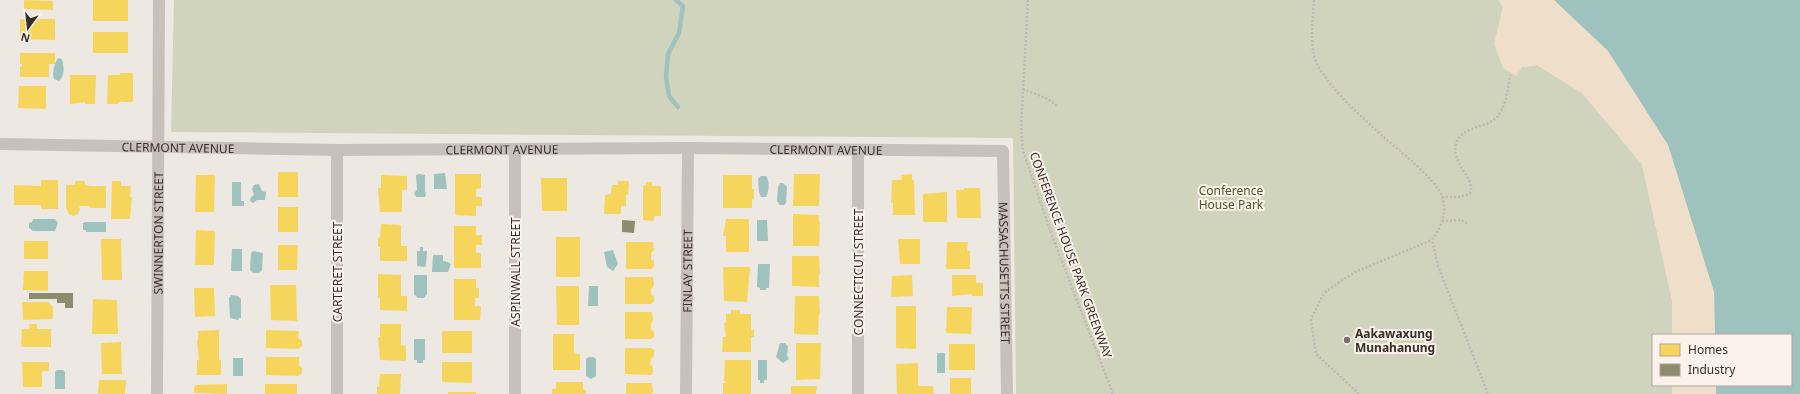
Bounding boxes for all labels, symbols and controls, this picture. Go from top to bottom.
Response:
north arrow [8,8,48,48]
text: N [19,30,32,47]
street label: CLERMONT AVENUE [121,138,235,157]
street label: CLERMONT AVENUE [445,140,558,158]
street label: CLERMONT AVENUE [769,140,882,158]
street label: CONFERENCE HOUSE PARK GREENWAY [1026,150,1116,361]
street label: SWINNERTON STREET [149,171,167,295]
park label: Conference House Park [1199,182,1264,213]
street label: MASSACHUSETTS STREET [995,202,1015,344]
street label: CONNECTICUT STREET [850,208,867,335]
street label: ASPINWALL STREET [507,217,524,327]
street label: CARTERET STREET [329,221,346,322]
street label: FINLAY STREET [678,229,696,313]
place label: Aakawaxung Munahanung [1355,325,1435,356]
legend [1652,334,1792,386]
marker: Aakawaxung Munahanung [1342,335,1352,345]
text: Homes [1688,341,1728,358]
text: Industry [1688,361,1736,378]

